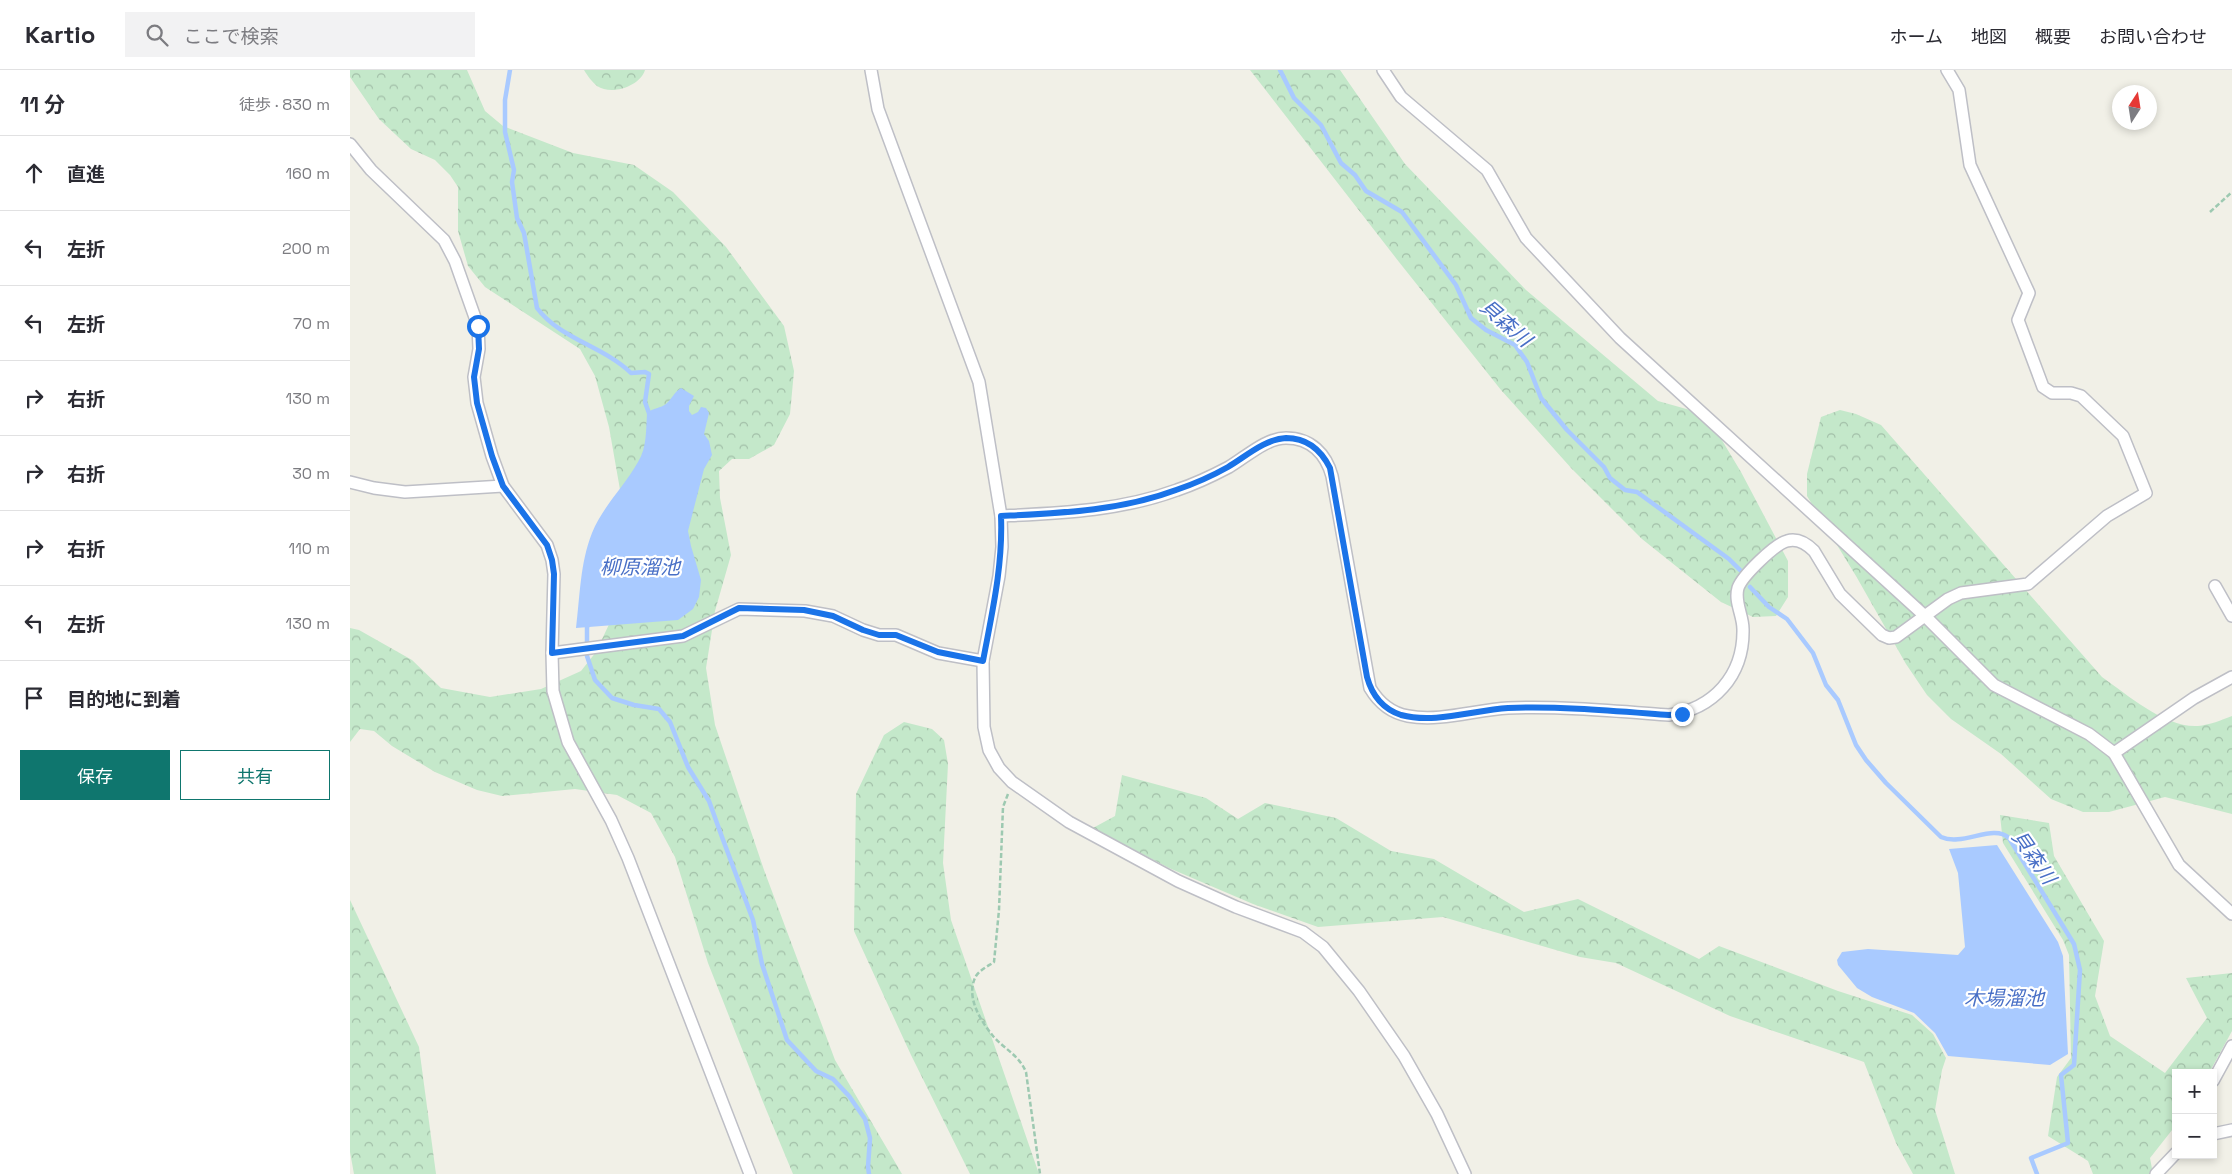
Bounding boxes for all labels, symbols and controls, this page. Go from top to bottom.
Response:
search box [125,12,475,57]
text: Kartio [25,19,95,50]
icon: search [143,21,171,49]
text: ここで検索 [183,24,278,49]
text: ホーム [1890,25,1943,48]
text: 地図 [1971,25,2007,48]
text: 概要 [2035,25,2071,48]
text: お問い合わせ [2099,25,2207,48]
north arrow [2112,85,2157,130]
text: 11 分 [20,91,65,118]
text: 徒歩 · 830 m [239,94,330,115]
icon: ahead [20,159,48,187]
text: 直進 [67,162,105,187]
text: 160 m [285,163,330,184]
icon: left [20,234,48,262]
text: 左折 [67,237,105,262]
text: 200 m [282,238,330,259]
water label: 貝森川 [1475,294,1539,354]
icon: left [20,309,48,337]
text: 左折 [67,312,105,337]
text: 70 m [293,313,330,334]
route start [467,315,490,338]
icon: right [20,384,48,412]
text: 右折 [67,387,105,412]
text: 130 m [286,388,330,409]
icon: right [20,459,48,487]
text: 右折 [67,462,105,487]
text: 30 m [292,463,330,484]
icon: right [20,534,48,562]
text: 右折 [67,537,105,562]
text: 110 m [288,538,330,559]
water label: 柳原溜池 [600,554,682,580]
icon: left [20,609,48,637]
text: 左折 [67,612,105,637]
text: 130 m [286,613,330,634]
icon: arrive [20,684,48,712]
text: 目的地に到着 [67,687,181,712]
route end [1671,703,1694,726]
button: 保存 [20,750,170,800]
button: 共有 [180,750,330,800]
water label: 貝森川 [2006,825,2063,891]
water label: 木場溜池 [1964,985,2046,1011]
map controls [2172,1069,2217,1159]
button: + [2172,1069,2217,1114]
button: − [2172,1114,2217,1159]

